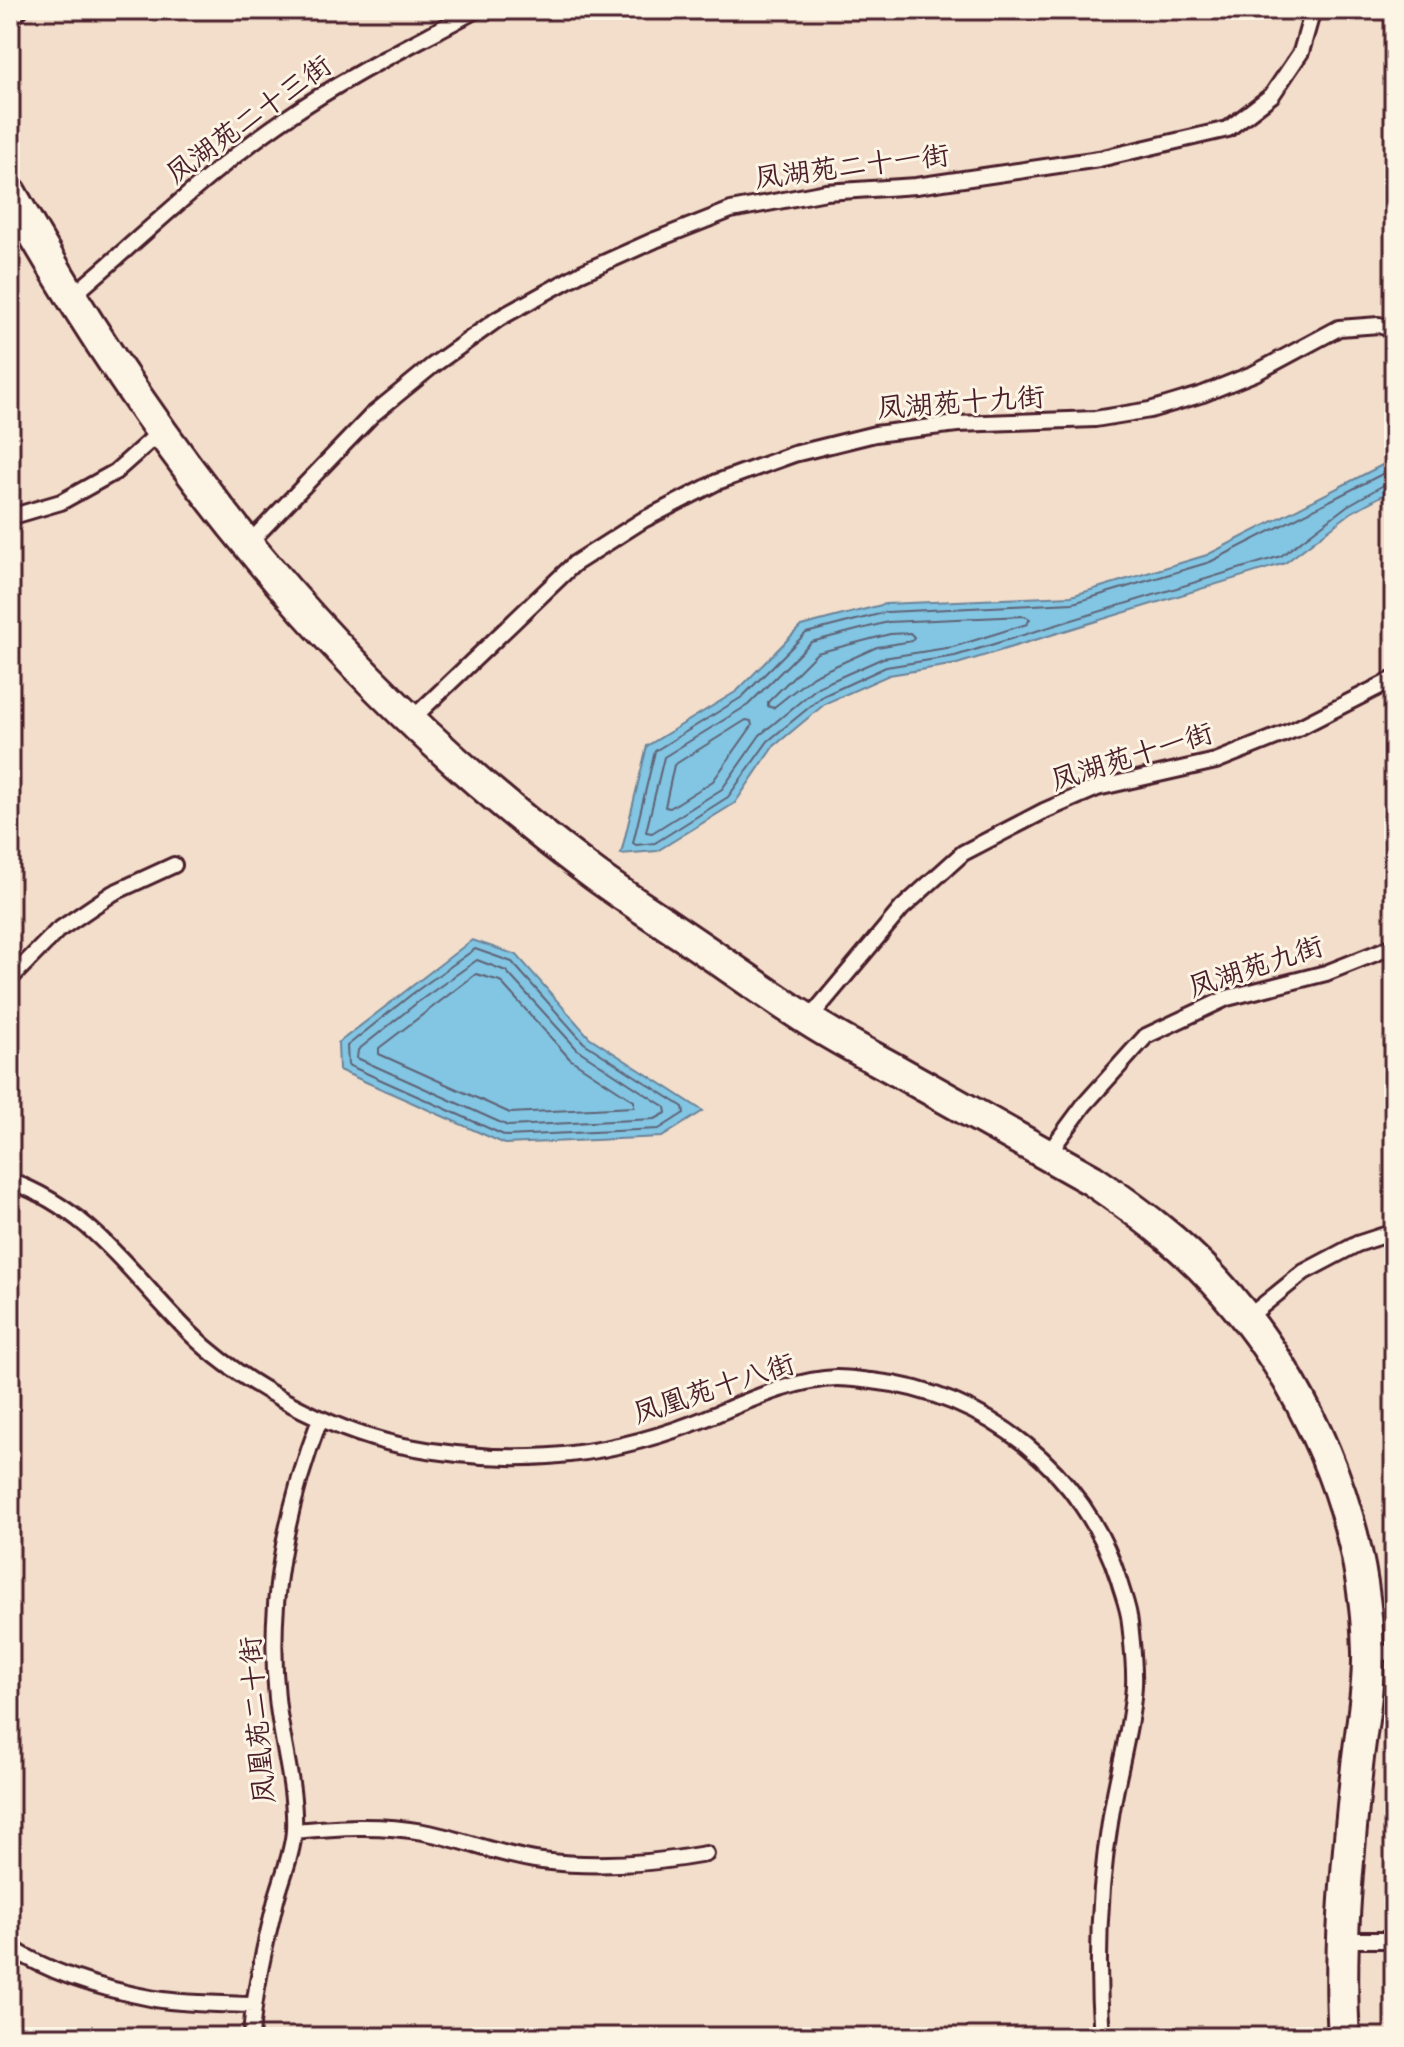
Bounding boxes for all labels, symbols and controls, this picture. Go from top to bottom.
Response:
street label: 凤湖苑二十三街 [158,47,340,193]
street label: 凤湖苑二十一街 [752,136,952,198]
street label: 凤湖苑十九街 [876,378,1046,428]
street label: 凤湖苑十一街 [1046,714,1218,800]
street label: 凤湖苑九街 [1183,927,1329,1007]
street label: 凤凰苑十八街 [628,1344,800,1434]
street label: 凤凰苑二十街 [231,1635,285,1805]

